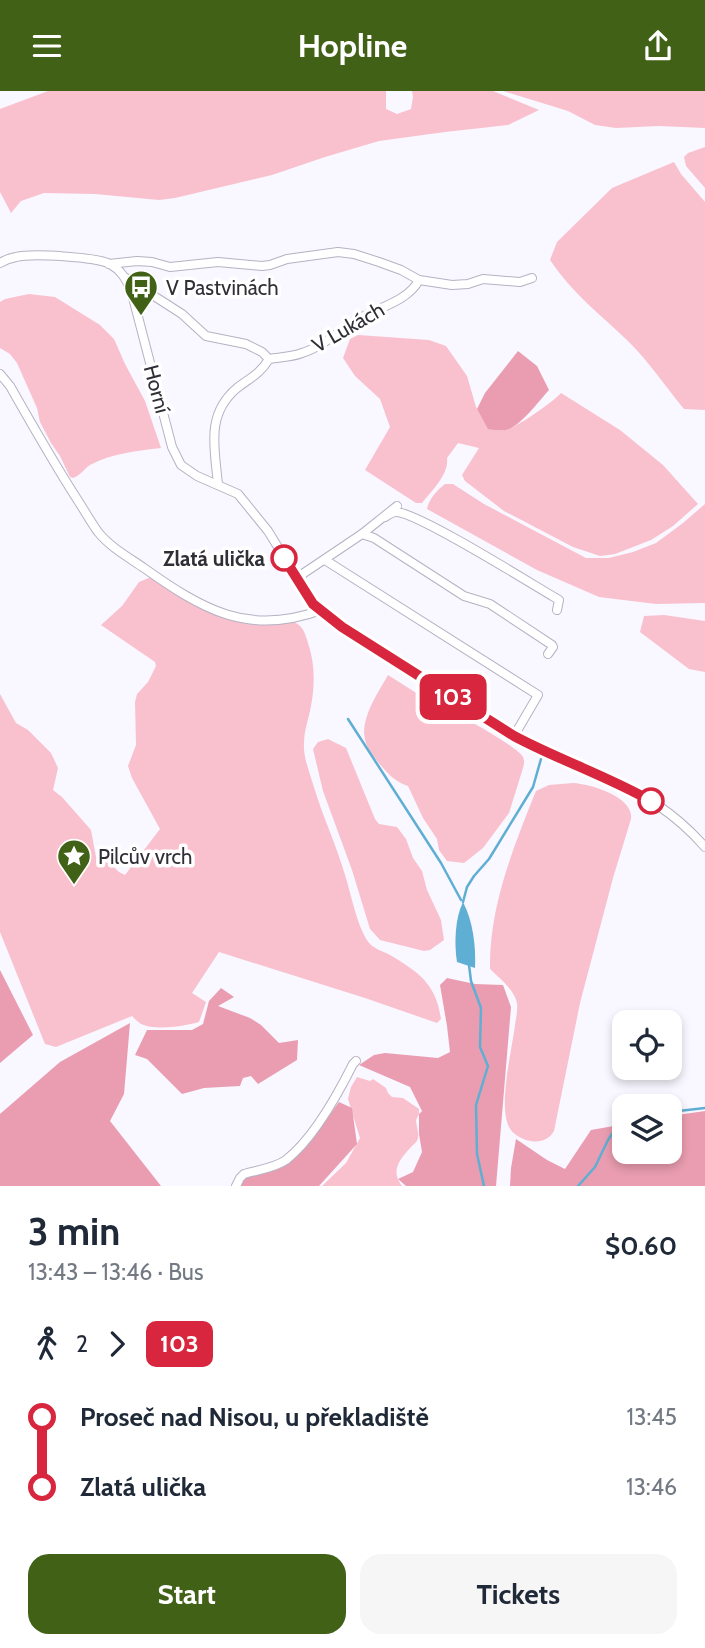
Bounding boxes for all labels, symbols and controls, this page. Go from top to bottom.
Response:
text: Hopline [298,26,407,65]
icon: menu [28,27,66,65]
icon: share [639,27,677,65]
bus stop icon: V Pastvinách [122,268,160,317]
place label: V Pastvinách [166,275,279,300]
street label: V Lukách [307,296,389,358]
street label: Horní [139,362,176,416]
marker: Zlatá ulička [271,545,297,571]
place label: Zlatá ulička [163,546,266,571]
line badge: 103 [413,674,493,720]
text: 103 [434,682,472,711]
unlabelled marker [638,788,664,814]
place icon: Pilcův vrch [55,837,93,886]
place label: Pilcův vrch [98,844,192,869]
map controls [612,1010,682,1164]
button: locate [612,1010,682,1080]
button: layers [612,1094,682,1164]
text: 3 min [28,1208,120,1255]
text: $0.60 [605,1230,677,1262]
text: 13:43 – 13:46 · Bus [28,1258,203,1286]
icon: walk [28,1325,66,1363]
icon: forward [98,1325,136,1363]
text: 103 [160,1329,199,1358]
text: 2 [76,1330,88,1358]
text: Proseč nad Nisou, u překladiště [80,1401,429,1433]
text: 13:45 [627,1403,677,1431]
text: Zlatá ulička [80,1471,206,1503]
text: 13:46 [626,1473,677,1501]
button: Start [28,1554,346,1634]
button: Tickets [360,1554,677,1634]

